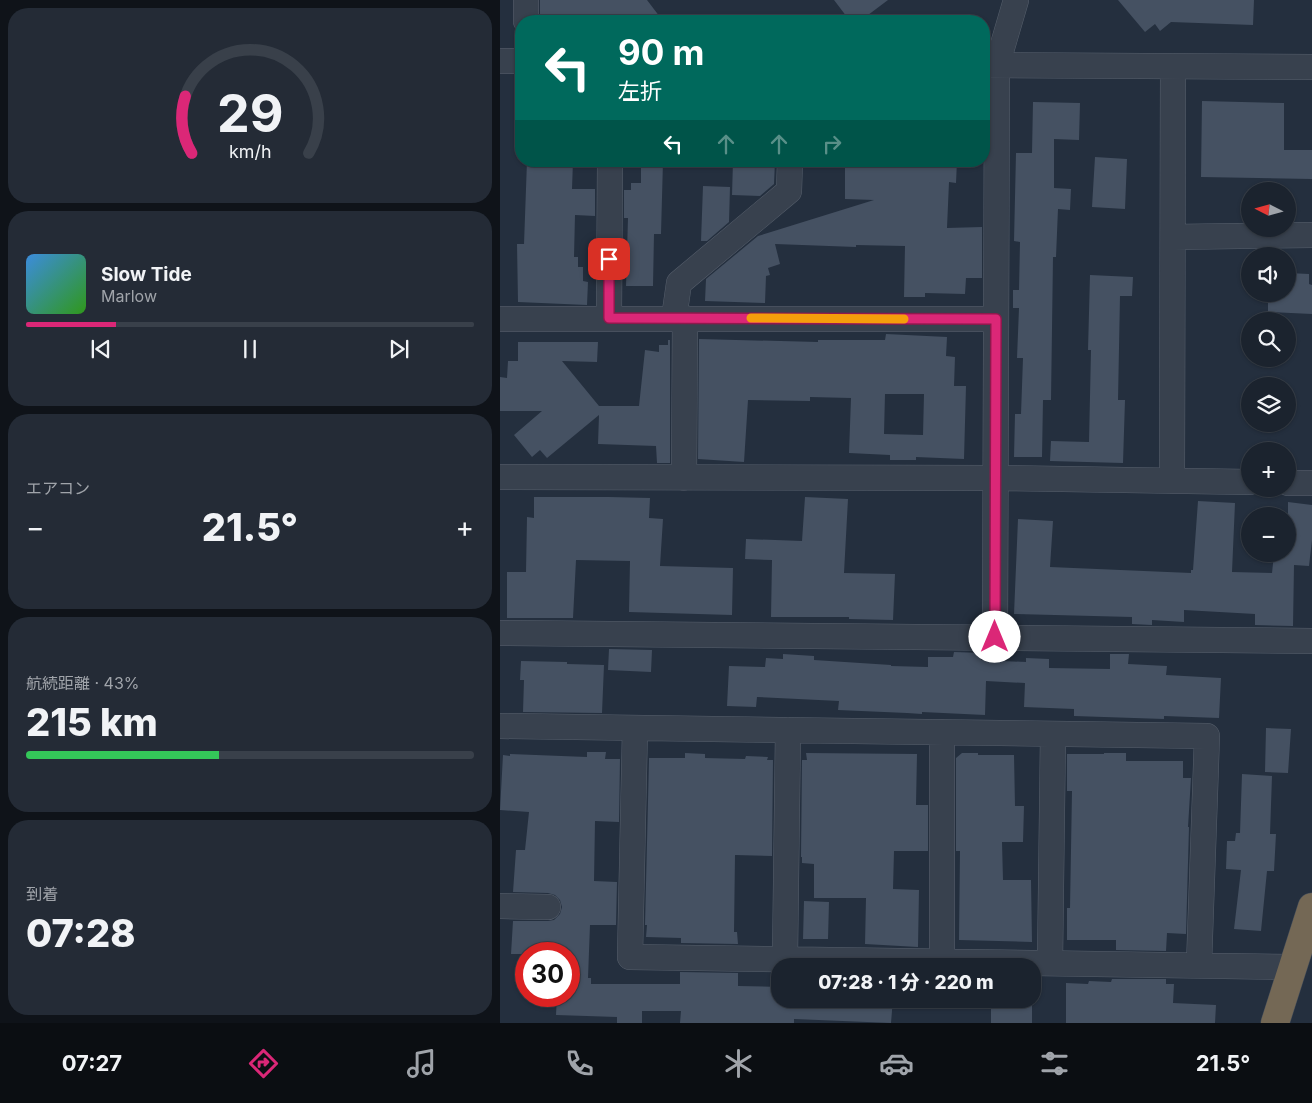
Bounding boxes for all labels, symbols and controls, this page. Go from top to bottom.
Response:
text: 90 m [618,31,705,73]
icon: left [535,35,600,100]
text: 左折 [618,78,662,104]
text: 29 [217,82,283,145]
icon: left [659,130,687,158]
icon: ahead [712,130,740,158]
icon: ahead [765,130,793,158]
icon: right [818,130,846,158]
text: km/h [229,141,271,162]
north arrow [1241,182,1296,238]
map controls [1241,182,1296,562]
pin [588,238,630,280]
icon: arrive [595,245,623,273]
button: sound [1241,247,1296,302]
text: Slow Tide [101,263,192,286]
text: Marlow [101,286,157,306]
button: search [1241,312,1296,367]
icon: previous [87,335,115,363]
icon: pause [236,335,264,363]
icon: next [385,335,413,363]
button: layers [1241,377,1296,432]
button: + [1241,442,1296,497]
text: エアコン [26,478,90,498]
text: 21.5° [202,504,298,550]
button: − [1241,507,1296,562]
text: − [26,510,45,544]
text: + [455,510,474,544]
position arrow [968,610,1020,662]
text: 航続距離 · 43% [26,673,140,693]
text: 215 km [26,699,158,745]
text: 到着 [26,884,58,904]
text: 07:28 [26,910,135,956]
speed limit sign: 30 [515,942,580,1007]
text: 07:28 · 1 分 · 220 m [818,971,994,994]
icon: directions [246,1046,281,1081]
icon: music [404,1046,439,1081]
icon: phone [562,1046,597,1081]
icon: climate [721,1046,756,1081]
icon: car [879,1046,914,1081]
icon: filters [1037,1046,1072,1081]
text: 07:27 [62,1050,122,1076]
text: 21.5° [1196,1050,1250,1076]

